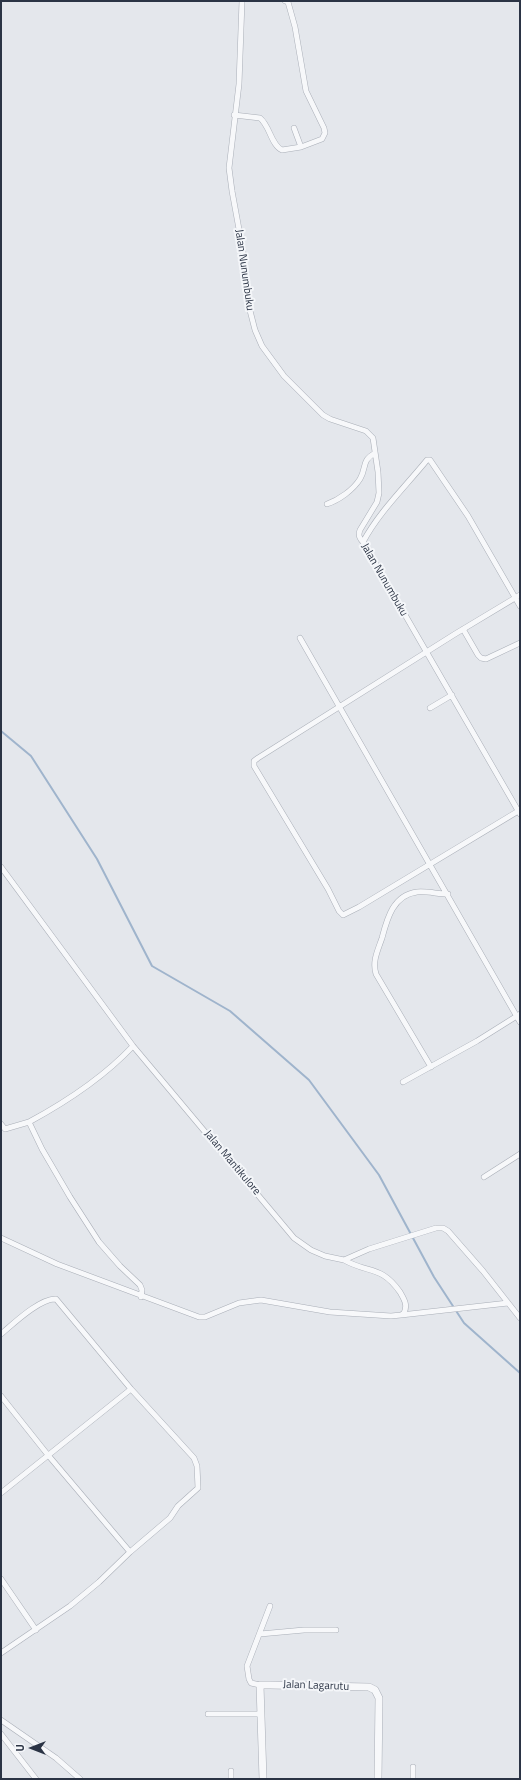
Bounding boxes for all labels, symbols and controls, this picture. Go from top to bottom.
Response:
street label: Jalan Nunumbuku [232,228,256,312]
street label: Jalan Nunumbuku [358,541,410,619]
street label: Jalan Mantikulore [201,1128,263,1198]
street label: Jalan Lagarutu [283,1678,349,1694]
north arrow [12,1728,52,1768]
text: U [12,1744,28,1752]

